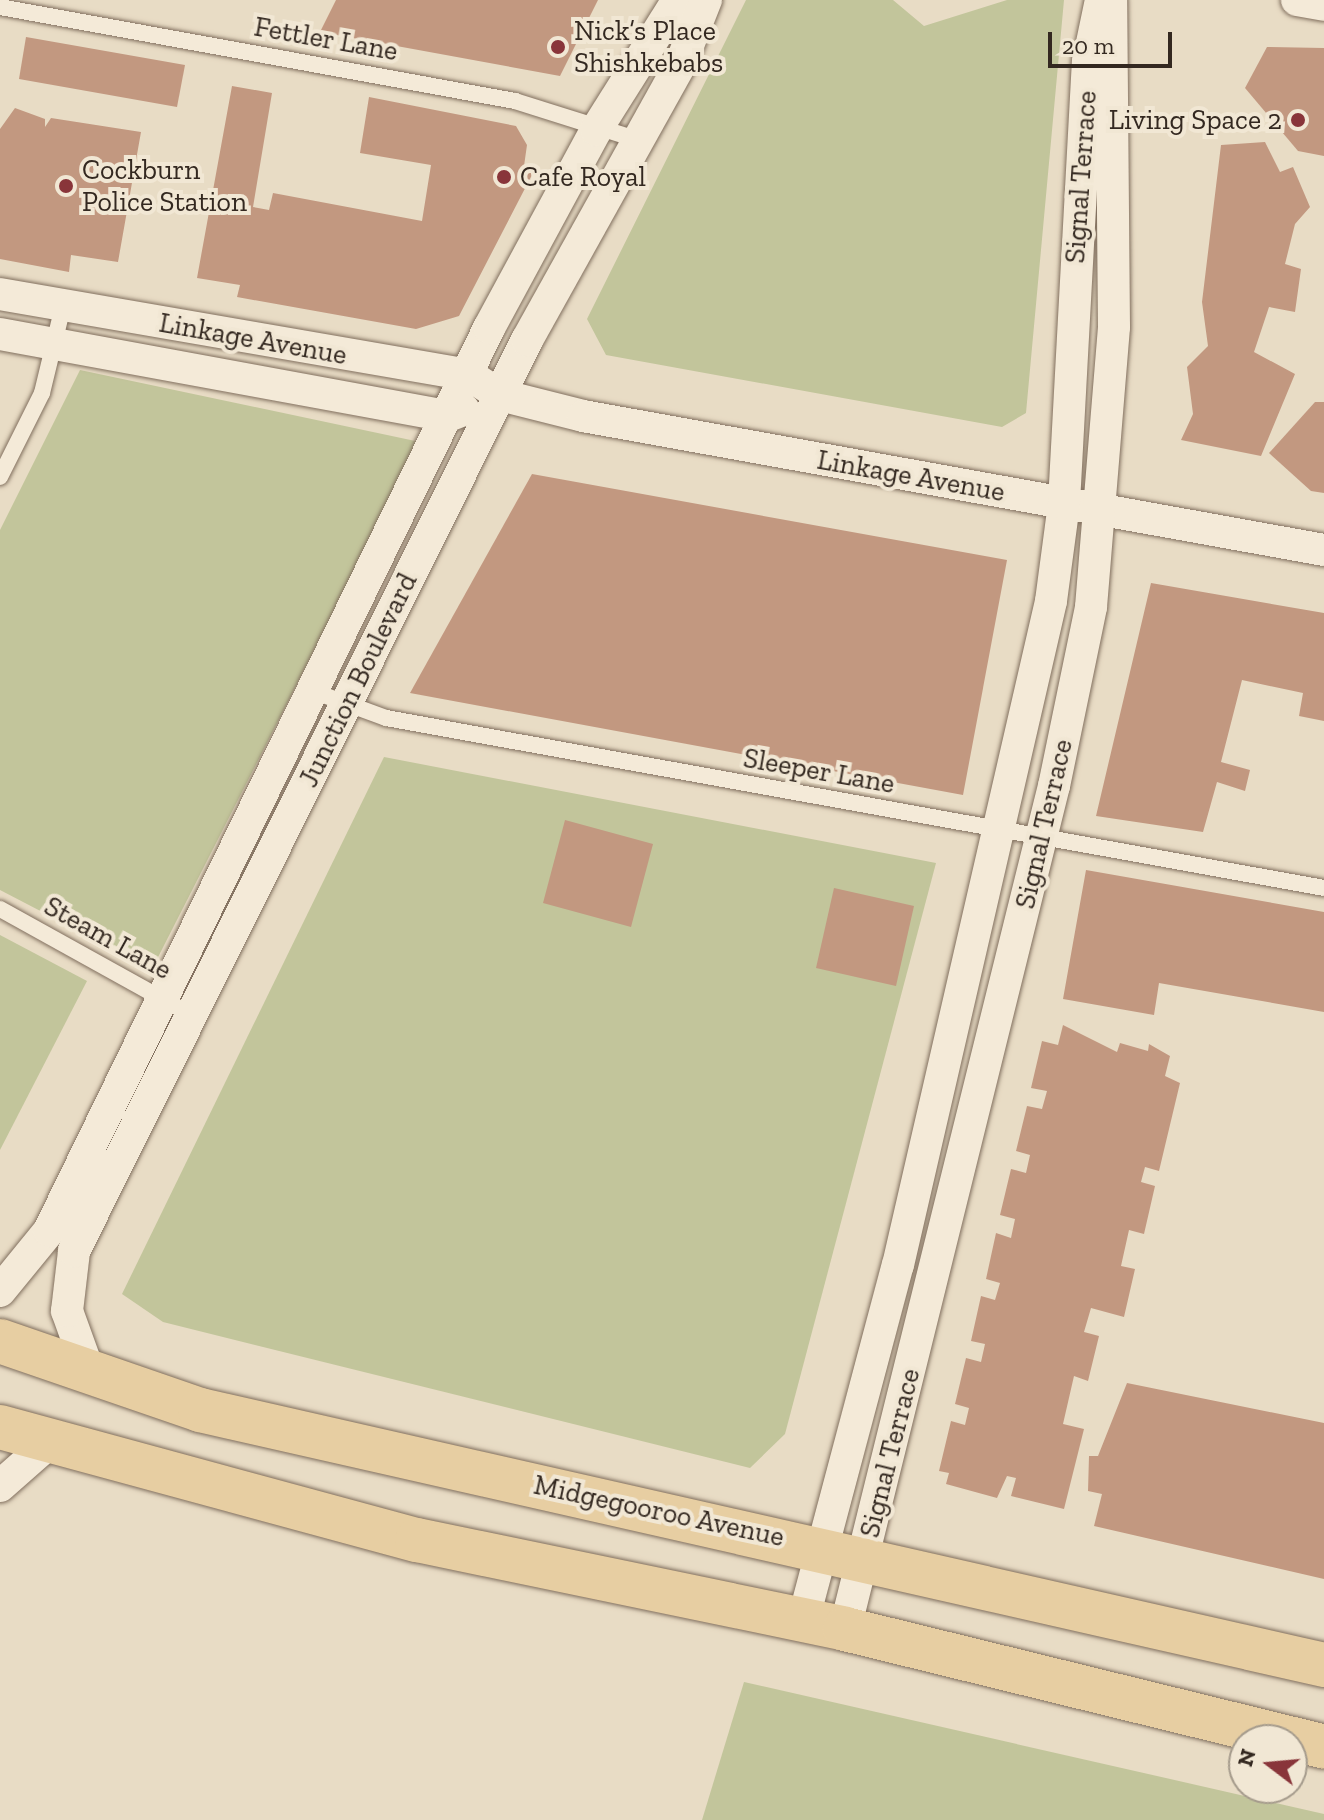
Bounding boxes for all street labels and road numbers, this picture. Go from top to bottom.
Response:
street label: Fettler Lane [251,10,401,68]
street label: Signal Terrace [1058,89,1104,265]
street label: Linkage Avenue [156,306,350,372]
street label: Linkage Avenue [814,443,1008,509]
street label: Junction Boulevard [292,568,424,792]
street label: Signal Terrace [1008,736,1080,912]
street label: Sleeper Lane [741,741,897,801]
street label: Steam Lane [38,889,178,987]
street label: Signal Terrace [853,1365,927,1541]
street label: Midgegooroo Avenue [530,1468,788,1554]

